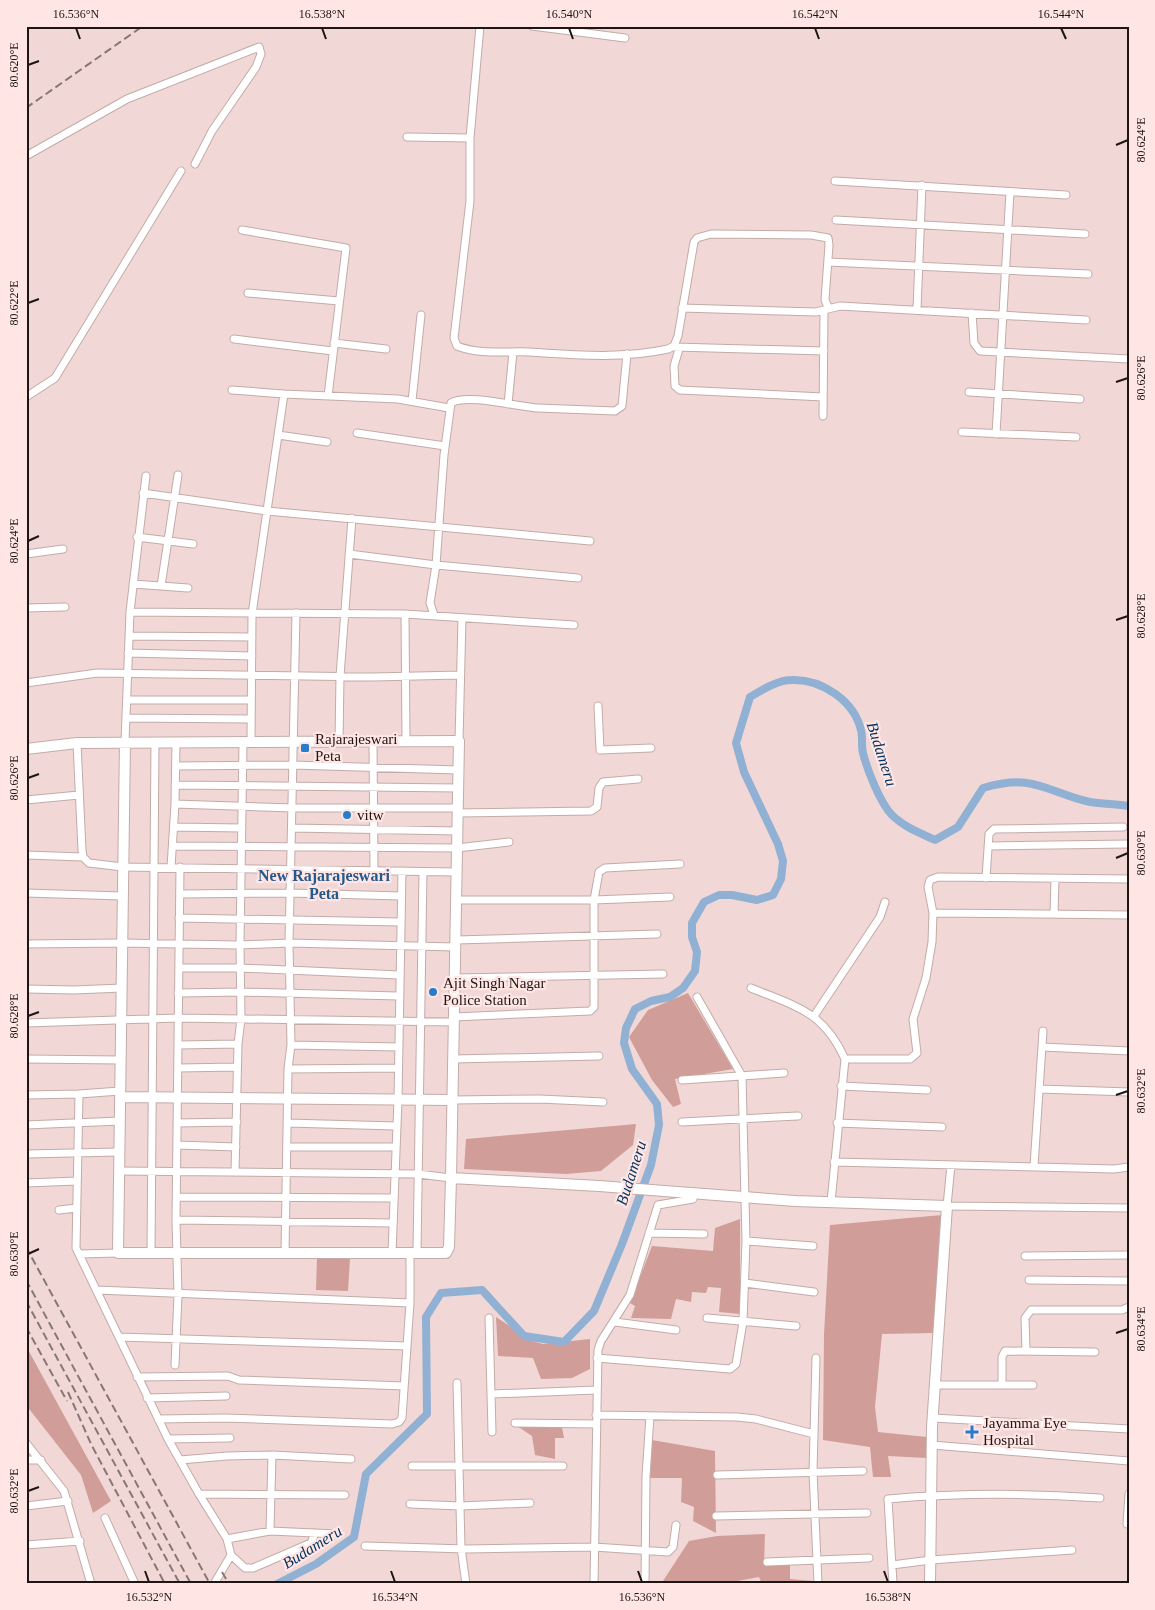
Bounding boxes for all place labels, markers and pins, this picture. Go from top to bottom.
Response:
place label: Rajarajeswari Peta [315,731,397,764]
marker: Rajarajeswari Peta [299,742,311,754]
place label: vitw [357,807,384,823]
marker: vitw [341,809,353,821]
place label: Ajit Singh Nagar Police Station [443,975,546,1008]
marker: Ajit Singh Nagar Police Station [427,986,439,998]
place label: Jayamma Eye Hospital [983,1415,1067,1448]
marker: Jayamma Eye Hospital [965,1425,979,1439]

